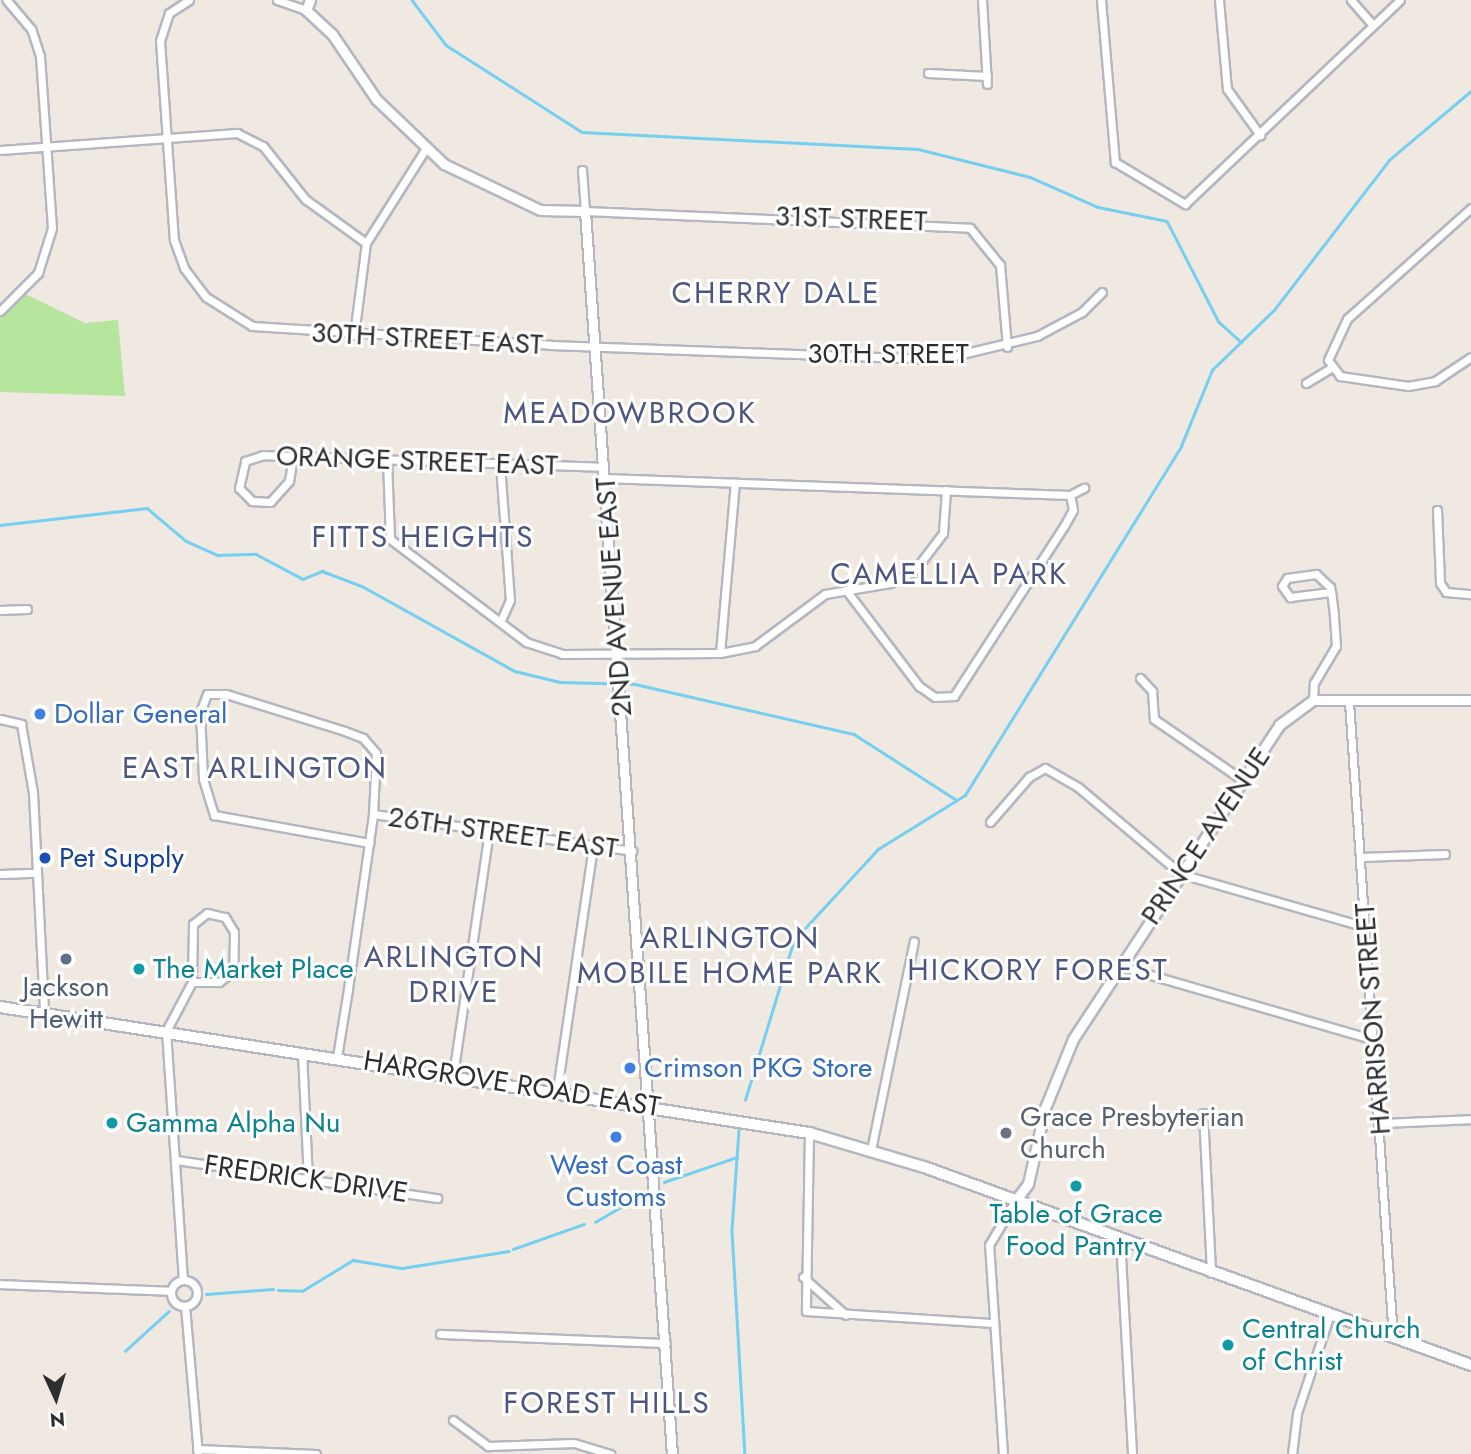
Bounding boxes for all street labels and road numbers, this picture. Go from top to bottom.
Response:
street label: 31ST STREET [774,200,928,238]
street label: 30TH STREET EAST [310,316,544,362]
street label: 30TH STREET [807,337,969,371]
street label: ORANGE STREET EAST [276,439,558,483]
street label: 2ND AVENUE EAST [589,476,639,718]
street label: PRINCE AVENUE [1134,741,1278,931]
street label: 26TH STREET EAST [386,800,620,866]
street label: HARRISON STREET [1348,902,1398,1136]
street label: HARGROVE ROAD EAST [361,1044,663,1124]
street label: FREDRICK DRIVE [202,1148,410,1210]

